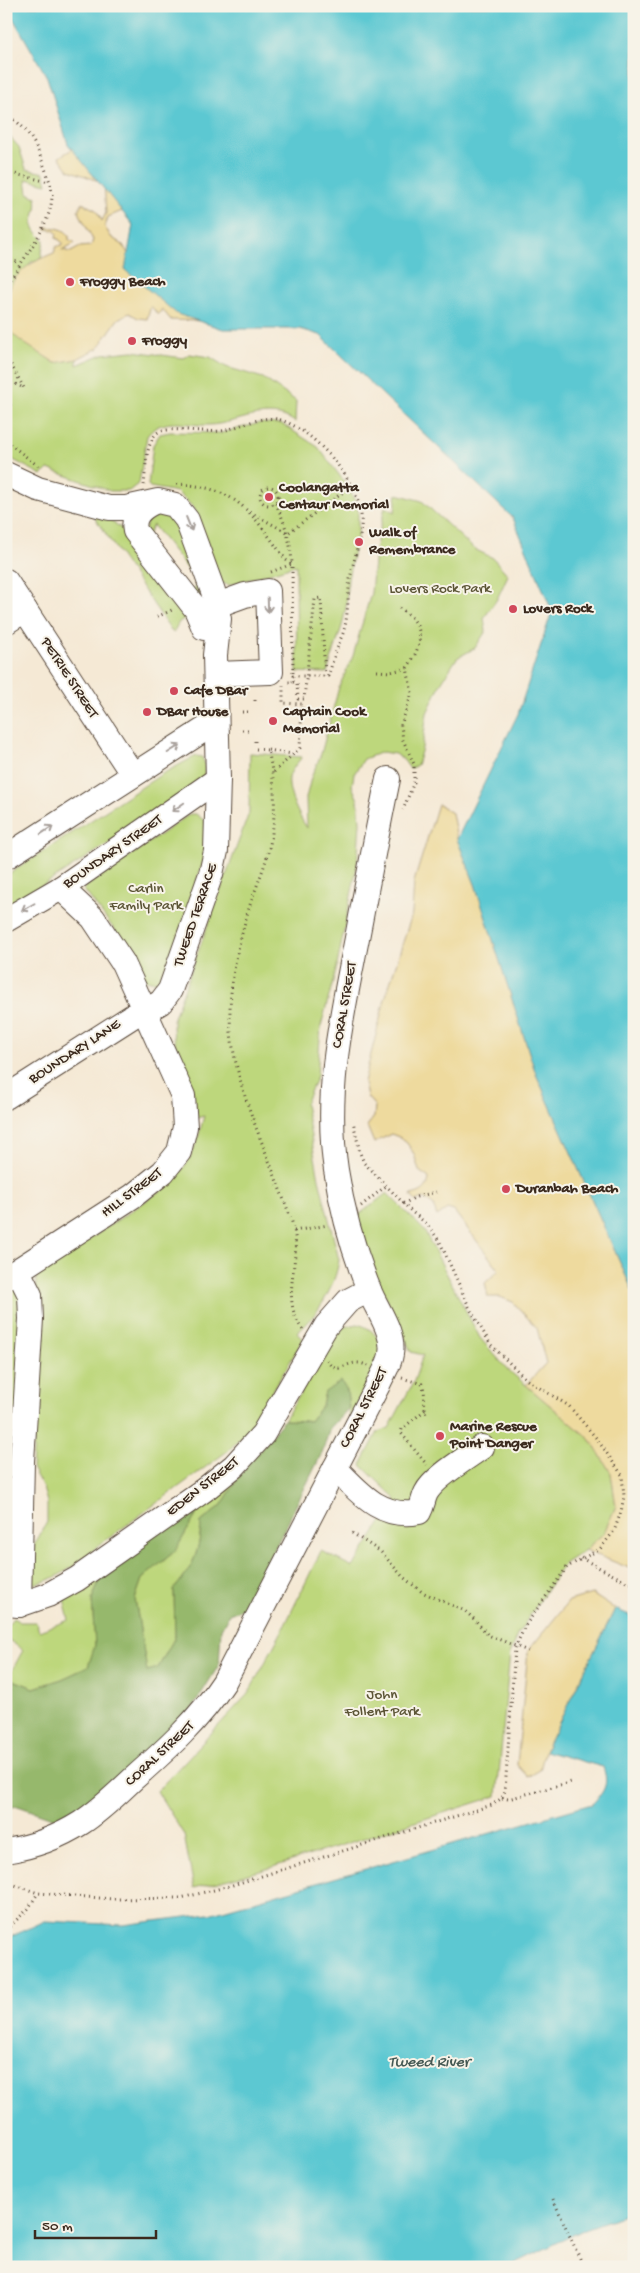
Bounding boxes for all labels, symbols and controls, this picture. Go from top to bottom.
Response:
place label: Froggy Beach [79,273,166,291]
marker: Froggy Beach [64,276,76,288]
place label: Froggy [141,332,188,350]
marker: Froggy [126,335,138,347]
place label: Coolangatta Centaur Memorial [278,479,390,514]
marker: Coolangatta Centaur Memorial [263,491,275,503]
one-way arrow [185,516,194,532]
place label: Walk of Remembrance [368,524,456,559]
marker: Walk of Remembrance [353,536,365,548]
park label: Lovers Rock Park [389,580,492,598]
one-way arrow [263,596,273,613]
place label: Lovers Rock [523,600,595,618]
marker: Lovers Rock [507,603,519,615]
street label: PETRIE STREET [36,633,102,723]
place label: Cafe DBar [183,682,249,700]
marker: Cafe DBar [168,685,180,697]
place label: DBar House [155,703,230,721]
place label: Captain Cook Memorial [282,703,368,738]
marker: DBar House [141,706,153,718]
marker: Captain Cook Memorial [267,715,279,727]
one-way arrow [167,743,181,753]
one-way arrow [171,802,185,812]
street label: BOUNDARY STREET [59,810,167,894]
one-way arrow [40,825,54,836]
street label: TWEED TERRACE [170,861,222,970]
park label: Carlin Family Park [109,880,184,915]
one-way arrow [21,902,35,912]
street label: CORAL STREET [328,959,362,1050]
street label: BOUNDARY LANE [25,1015,125,1089]
street label: HILL STREET [98,1163,167,1222]
place label: Duranbah Beach [514,1180,618,1198]
marker: Duranbah Beach [500,1183,512,1195]
street label: CORAL STREET [336,1364,393,1451]
place label: Marine Rescue Point Danger [449,1418,538,1453]
marker: Marine Rescue Point Danger [434,1430,446,1442]
street label: EDEN STREET [163,1452,244,1521]
park label: John Follent Park [343,1686,421,1721]
street label: CORAL STREET [122,1717,199,1791]
water label: Tweed River [388,2054,473,2073]
scale bar [35,2208,156,2240]
text: 50 m [42,2218,73,2236]

